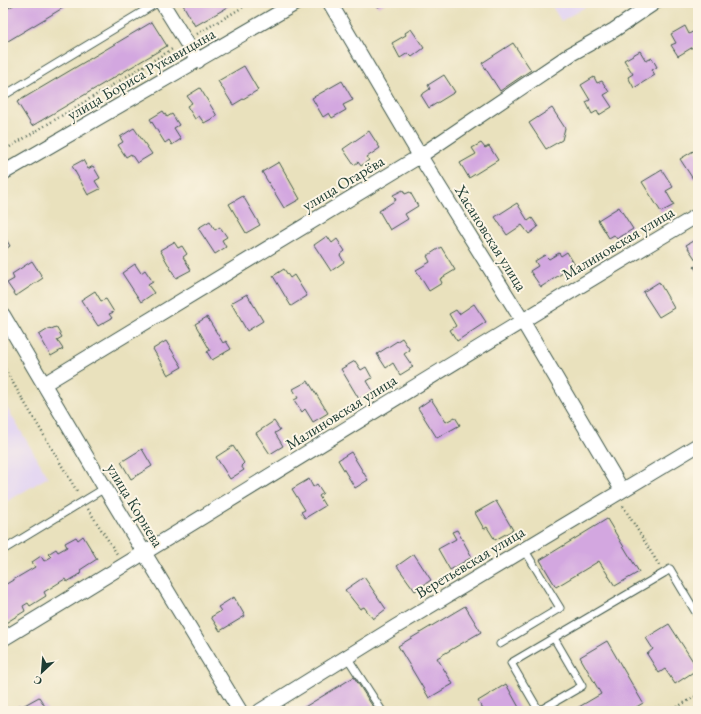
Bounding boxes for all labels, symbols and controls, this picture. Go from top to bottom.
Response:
street label: улица Бориса Рукавицына [63,23,220,125]
street label: улица Огарёва [298,150,389,216]
street label: Хасановская улица [449,180,532,295]
street label: Малиновская улица [558,201,679,285]
street label: Малиновская улица [281,369,401,455]
street label: улица Корнева [102,459,169,552]
street label: Веретьевская улица [411,521,529,603]
north arrow [22,652,62,692]
text: С [31,673,44,689]

